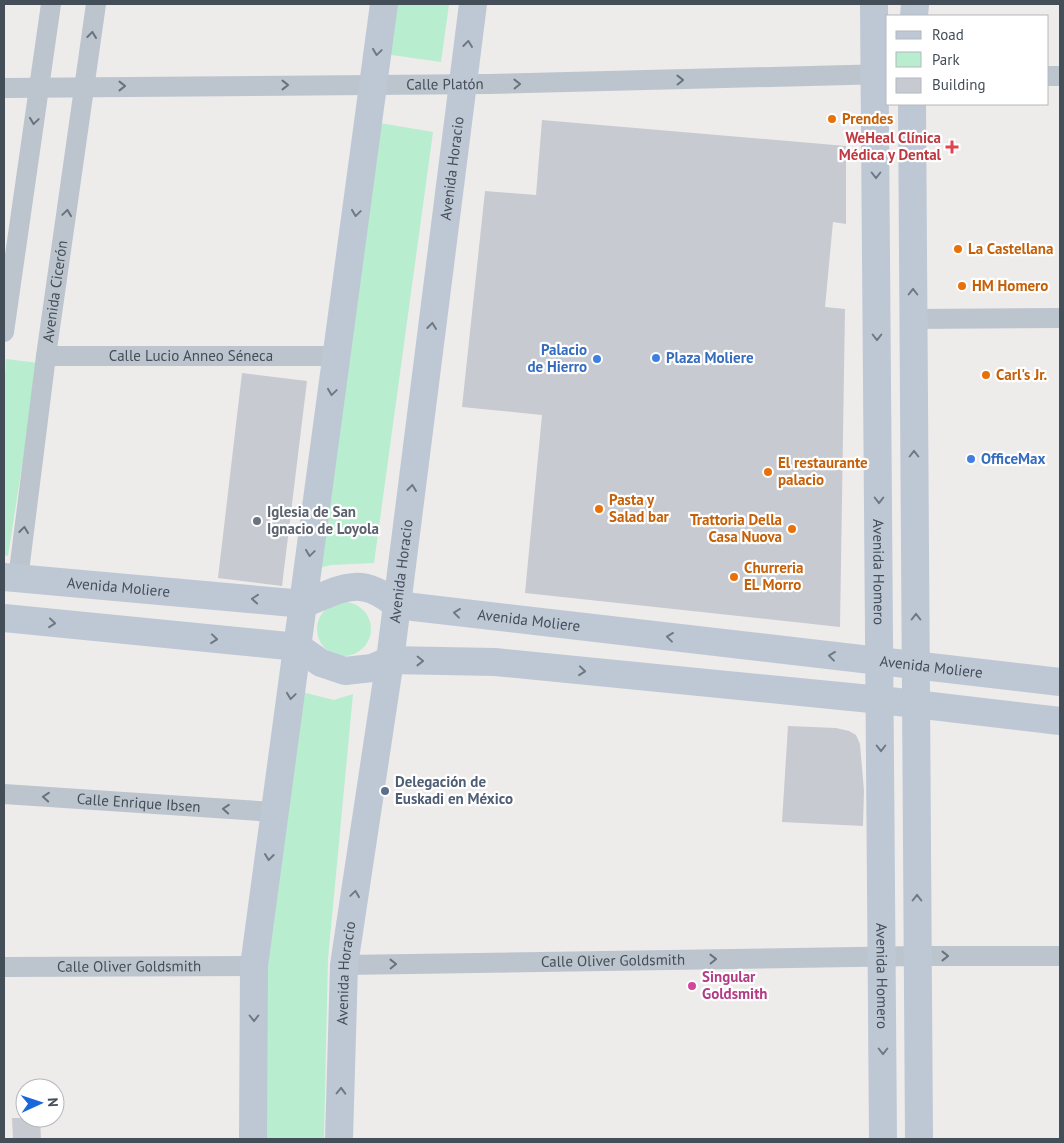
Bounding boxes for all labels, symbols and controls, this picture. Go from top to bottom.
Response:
legend [886,15,1049,105]
text: Road [932,25,964,44]
one-way arrow [86,30,97,38]
one-way arrow [462,39,473,47]
one-way arrow [373,48,383,56]
text: Park [932,50,960,69]
street label: Calle Platón [406,74,484,94]
one-way arrow [676,74,684,85]
text: Building [932,75,986,94]
one-way arrow [514,79,522,89]
one-way arrow [282,80,289,90]
one-way arrow [119,81,127,91]
place label: Prendes [842,109,893,128]
marker: Prendes [826,113,838,125]
street label: Avenida Horacio [436,115,468,221]
one-way arrow [30,117,40,126]
place label: WeHeal Clínica Médica y Dental [839,128,942,164]
marker: WeHeal Clínica Médica y Dental [945,140,959,154]
one-way arrow [871,172,881,179]
one-way arrow [61,209,71,217]
one-way arrow [351,209,362,217]
street label: Avenida Cicerón [38,239,71,344]
place label: La Castellana [968,239,1053,258]
marker: La Castellana [952,243,964,255]
place label: HM Homero [972,276,1048,295]
marker: HM Homero [956,280,968,292]
one-way arrow [908,288,918,296]
one-way arrow [426,322,437,330]
one-way arrow [872,334,882,342]
place label: Palacio de Hierro [527,340,587,376]
street label: Calle Lucio Anneo Séneca [109,346,273,365]
place label: Plaza Moliere [666,348,754,367]
marker: Plaza Moliere [650,352,662,364]
marker: Palacio de Hierro [591,353,603,365]
place label: Carl's Jr. [996,365,1048,384]
marker: Carl's Jr. [980,369,992,381]
one-way arrow [327,388,338,396]
place label: OfficeMax [981,449,1045,468]
one-way arrow [909,450,919,458]
place label: El restaurante palacio [778,453,868,489]
marker: OfficeMax [965,453,977,465]
marker: El restaurante palacio [762,466,774,478]
one-way arrow [406,483,416,492]
place label: Pasta y Salad bar [609,490,670,526]
one-way arrow [874,496,884,504]
place label: Iglesia de San Ignacio de Loyola [267,502,379,538]
marker: Pasta y Salad bar [593,503,605,515]
place label: Trattoria Della Casa Nuova [690,510,782,546]
marker: Iglesia de San Ignacio de Loyola [251,515,263,527]
street label: Avenida Horacio [385,518,417,624]
street label: Avenida Homero [869,519,889,625]
marker: Trattoria Della Casa Nuova [786,523,798,535]
one-way arrow [19,526,29,535]
one-way arrow [306,548,316,557]
place label: Churreria EL Morro [744,558,804,594]
marker: Churreria EL Morro [728,571,740,583]
street label: Avenida Moliere [66,573,171,601]
one-way arrow [251,594,259,605]
street label: Avenida Moliere [476,605,581,635]
one-way arrow [452,608,460,619]
one-way arrow [911,613,921,620]
one-way arrow [49,617,57,628]
one-way arrow [666,632,674,643]
one-way arrow [210,633,218,644]
one-way arrow [827,651,835,662]
street label: Avenida Moliere [879,651,984,682]
one-way arrow [416,656,424,666]
one-way arrow [578,665,586,676]
one-way arrow [286,692,297,700]
one-way arrow [876,745,886,753]
place label: Delegación de Euskadi en México [395,772,513,808]
marker: Delegación de Euskadi en México [379,785,391,797]
street label: Calle Enrique Ibsen [76,789,201,816]
one-way arrow [42,791,50,802]
one-way arrow [221,804,229,815]
one-way arrow [264,852,274,861]
one-way arrow [349,890,359,898]
one-way arrow [912,894,922,902]
street label: Avenida Horacio [332,920,359,1025]
street label: Avenida Homero [872,923,892,1029]
street label: Calle Oliver Goldsmith [541,950,685,971]
one-way arrow [942,951,950,961]
one-way arrow [710,954,717,964]
street label: Calle Oliver Goldsmith [57,956,201,976]
one-way arrow [389,959,397,970]
place label: Singular Goldsmith [702,967,768,1003]
marker: Singular Goldsmith [686,980,698,992]
one-way arrow [249,1014,259,1022]
one-way arrow [878,1048,888,1055]
north arrow [15,1078,65,1128]
one-way arrow [336,1086,346,1094]
text: N [44,1097,62,1107]

